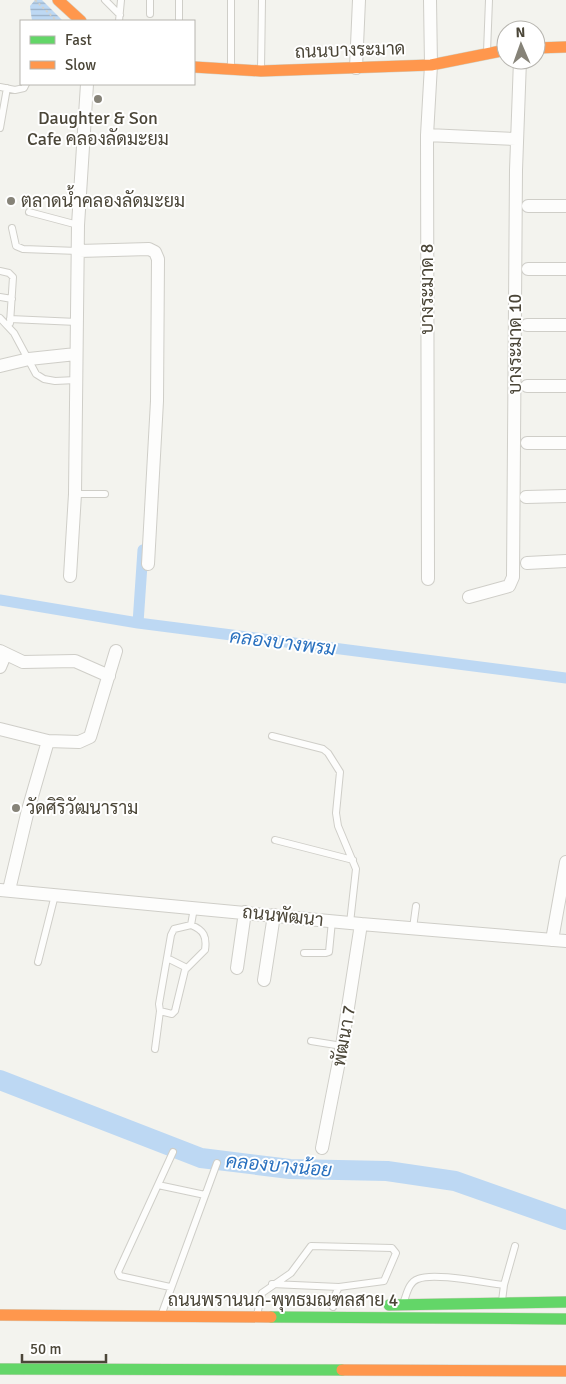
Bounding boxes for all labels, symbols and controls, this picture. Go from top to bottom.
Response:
legend [20,20,195,85]
north arrow [496,20,546,70]
text: N [515,24,526,41]
text: Fast [65,31,92,49]
street label: ถนนบางระมาด [294,37,406,63]
text: Slow [65,56,96,74]
marker: Daughter & Son Cafe คลองลัดมะยม [92,93,104,105]
place label: Daughter & Son Cafe คลองลัดมะยม [27,107,169,150]
place label: ตลาดน้ำคลองลัดมะยม [21,185,185,212]
marker: ตลาดน้ำคลองลัดมะยม [5,195,17,207]
street label: บางระมาด 8 [416,244,438,334]
street label: บางระมาด 10 [504,294,526,394]
water label: คลองบางพรม [228,625,338,661]
place label: วัดศิริวัฒนาราม [26,797,138,819]
marker: วัดศิริวัฒนาราม [10,802,22,814]
street label: ถนนพัฒนา [241,901,325,931]
street label: พัฒนา 7 [328,1004,360,1068]
water label: คลองบางน้อย [225,1149,333,1183]
street label: ถนนพรานนก-พุทธมณฑลสาย 4 [168,1289,398,1312]
scale bar [22,1332,106,1364]
text: 50 m [30,1340,61,1358]

